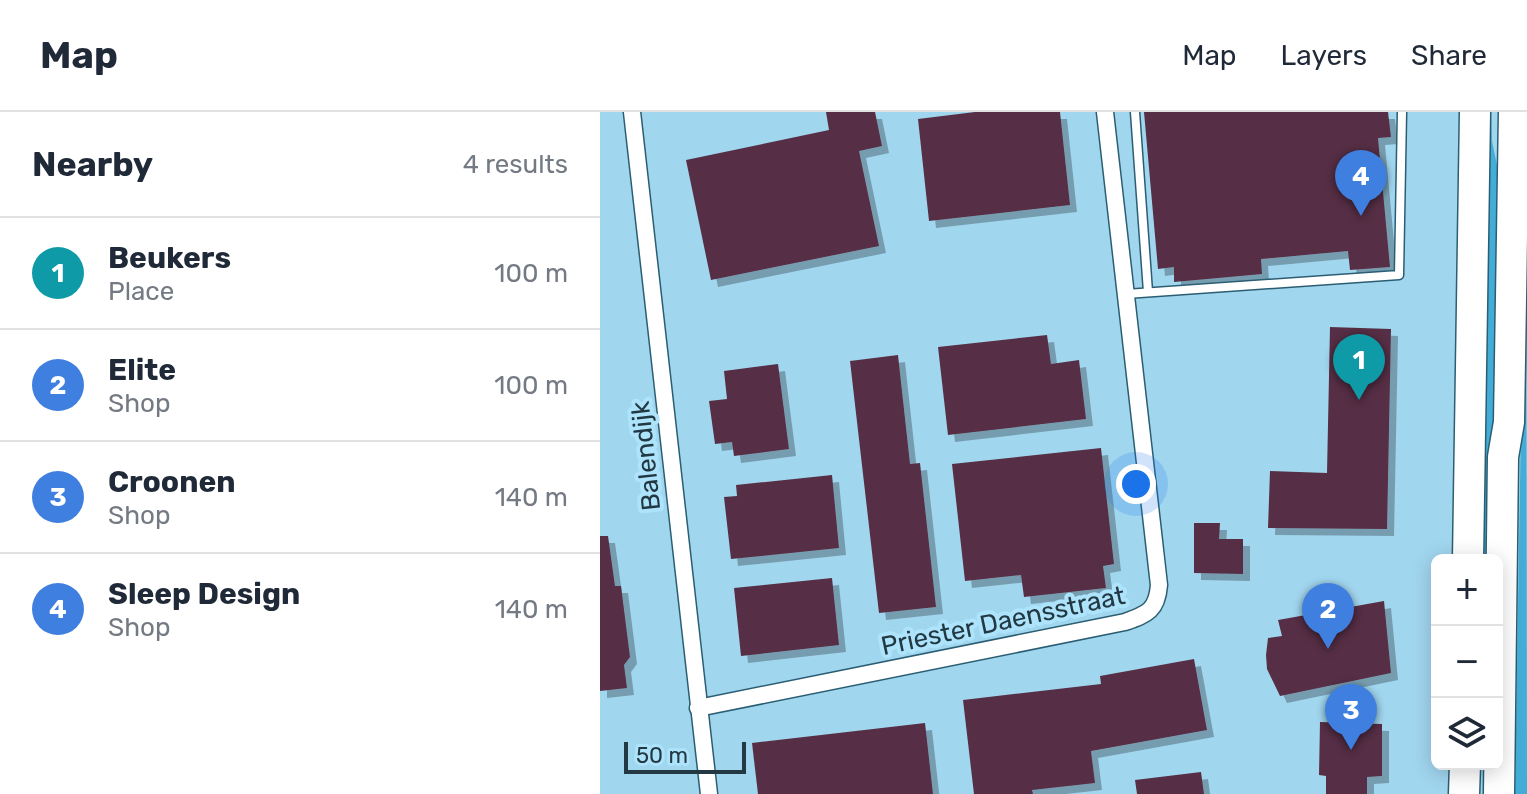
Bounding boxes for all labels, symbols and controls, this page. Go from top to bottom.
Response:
text: Map [40,32,118,78]
text: Map [1182,39,1237,72]
text: Layers [1281,39,1367,72]
text: Share [1411,39,1487,72]
text: Nearby [32,144,153,185]
text: 4 results [463,149,568,180]
pin: 4 [1335,150,1387,216]
text: Beukers [108,240,231,276]
text: 1 [52,258,64,289]
text: 100 m [494,258,568,289]
text: Place [108,276,174,307]
pin: 1 [1333,334,1385,400]
text: Elite [108,352,176,388]
text: 2 [50,370,66,401]
text: 100 m [494,370,568,401]
text: Shop [108,388,170,419]
street label: Balendijk [625,399,667,512]
text: Croonen [108,464,236,500]
your location [1116,464,1156,504]
text: 3 [49,482,67,513]
text: 140 m [495,482,568,513]
text: Shop [108,500,170,531]
map controls [1431,554,1503,770]
button: + [1431,554,1503,626]
text: Sleep Design [108,576,300,612]
street label: Priester Daensstraat [878,580,1128,662]
pin: 2 [1302,583,1354,649]
text: 4 [49,594,67,625]
text: 140 m [495,594,568,625]
text: Shop [108,612,170,643]
button: − [1431,626,1503,698]
pin: 3 [1325,684,1377,750]
button: layers [1431,698,1503,770]
scale bar [624,738,746,774]
text: 50 m [636,742,688,769]

